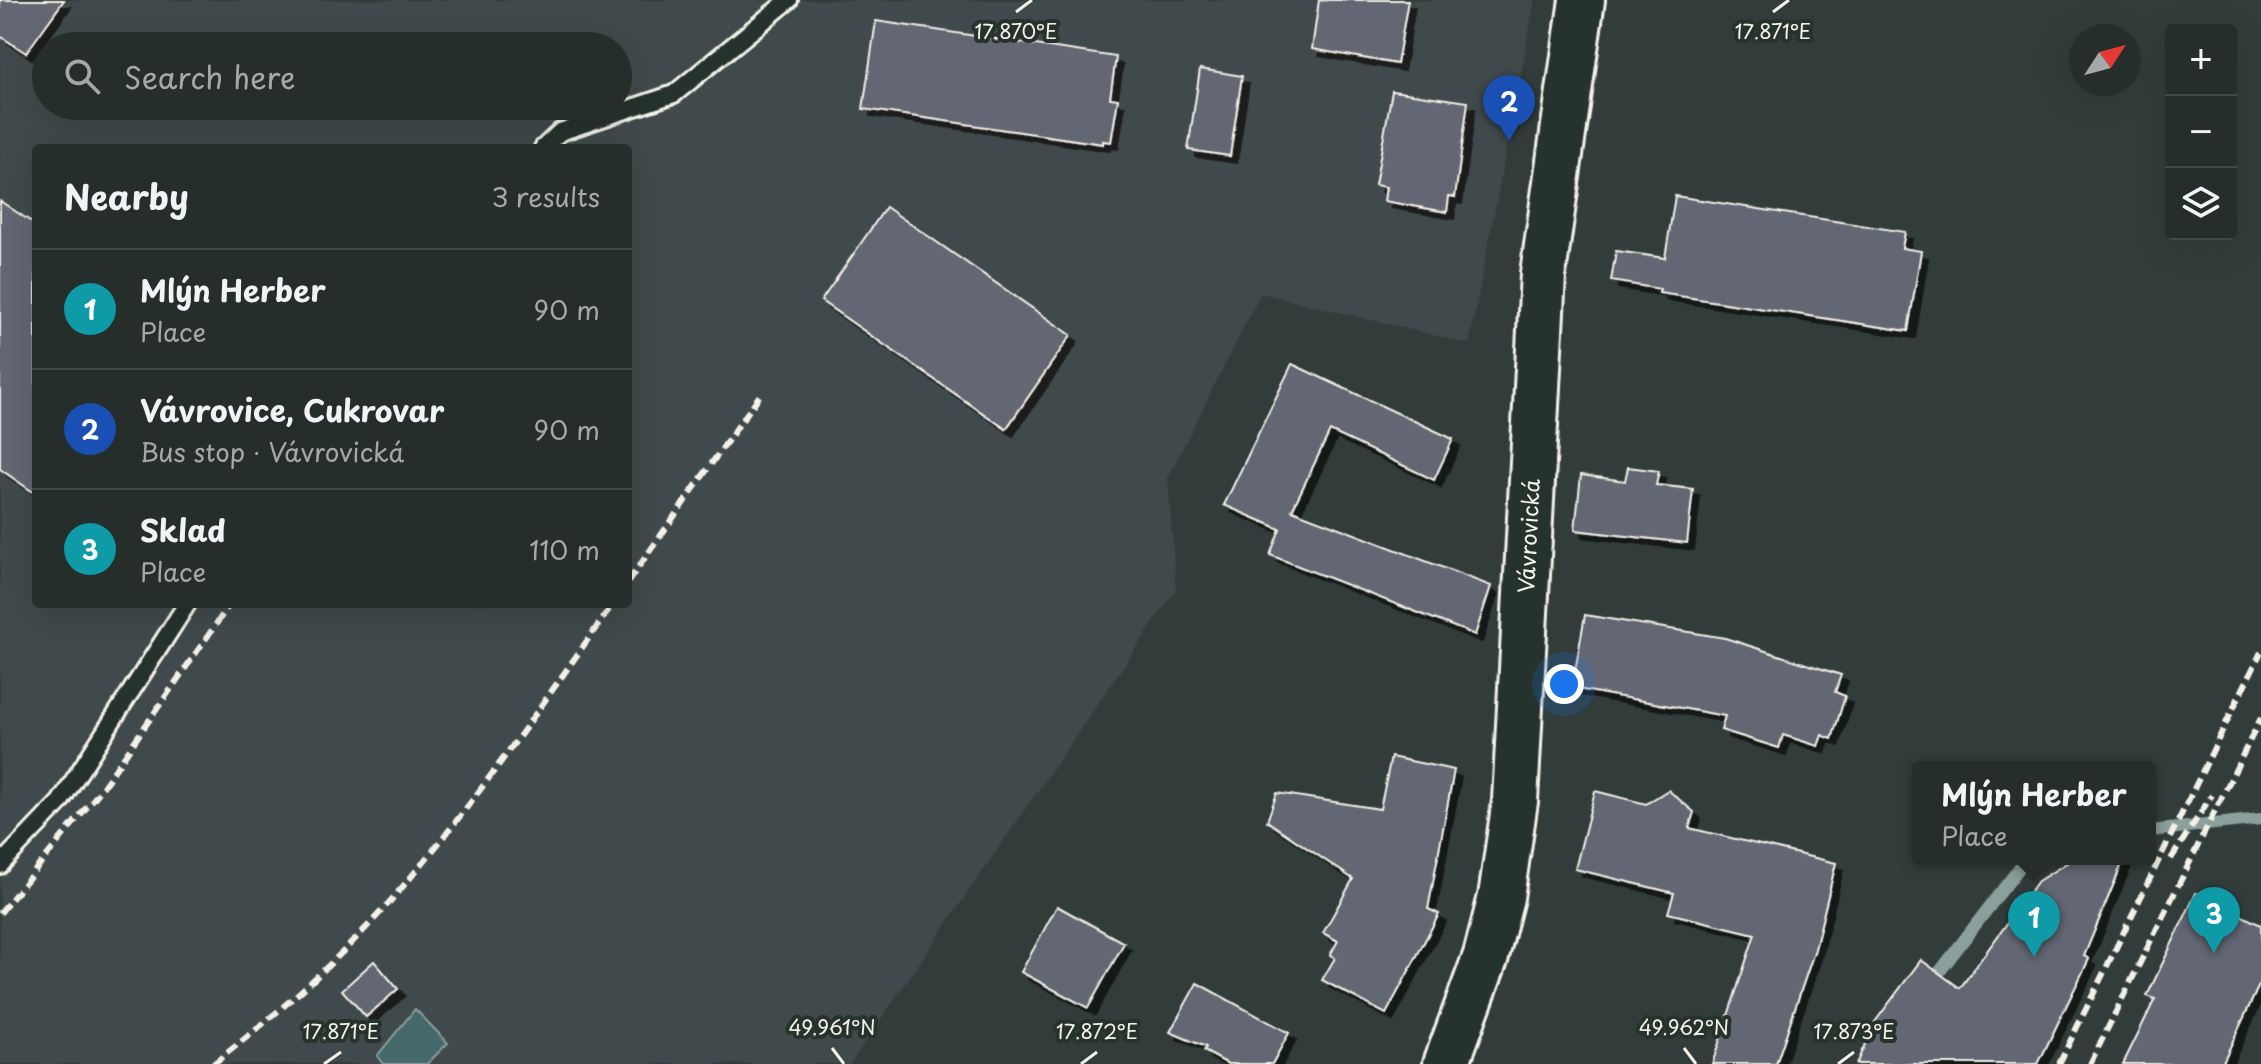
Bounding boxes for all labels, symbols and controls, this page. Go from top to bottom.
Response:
text: 17.870°E [975,16,1057,46]
text: 17.871°E [1735,16,1811,46]
north arrow [2069,24,2141,96]
map controls [2165,24,2237,240]
button: + [2165,24,2237,96]
search box [32,32,632,120]
icon: search [60,54,104,98]
text: Search here [124,54,296,99]
pin: 2 [1483,75,1535,141]
button: − [2165,96,2237,168]
button: layers [2165,168,2237,240]
text: Nearby [64,170,189,222]
text: 3 results [492,177,600,216]
text: Mlýn Herber [140,267,326,312]
text: 1 [84,290,96,329]
text: 90 m [533,290,600,329]
text: Place [140,312,206,351]
text: Vávrovice, Cukrovar [140,387,444,432]
text: 2 [81,410,99,449]
text: 90 m [533,410,600,449]
text: Bus stop · Vávrovická [140,432,404,471]
street label: Vávrovická [1508,478,1547,594]
text: Sklad [140,507,226,552]
text: 3 [81,530,99,569]
text: 110 m [529,530,600,569]
text: Place [140,552,206,591]
your location [1544,664,1584,704]
popup [1912,761,2156,865]
text: Mlýn Herber [1941,771,2127,816]
text: Place [1941,816,2008,855]
pin: 3 [2188,887,2240,953]
pin: 1 [2008,891,2060,957]
text: 49.961°N [788,1012,876,1042]
text: 49.962°N [1639,1012,1729,1042]
text: 17.871°E [303,1016,379,1046]
text: 17.872°E [1056,1016,1138,1046]
text: 17.873°E [1813,1016,1895,1046]

